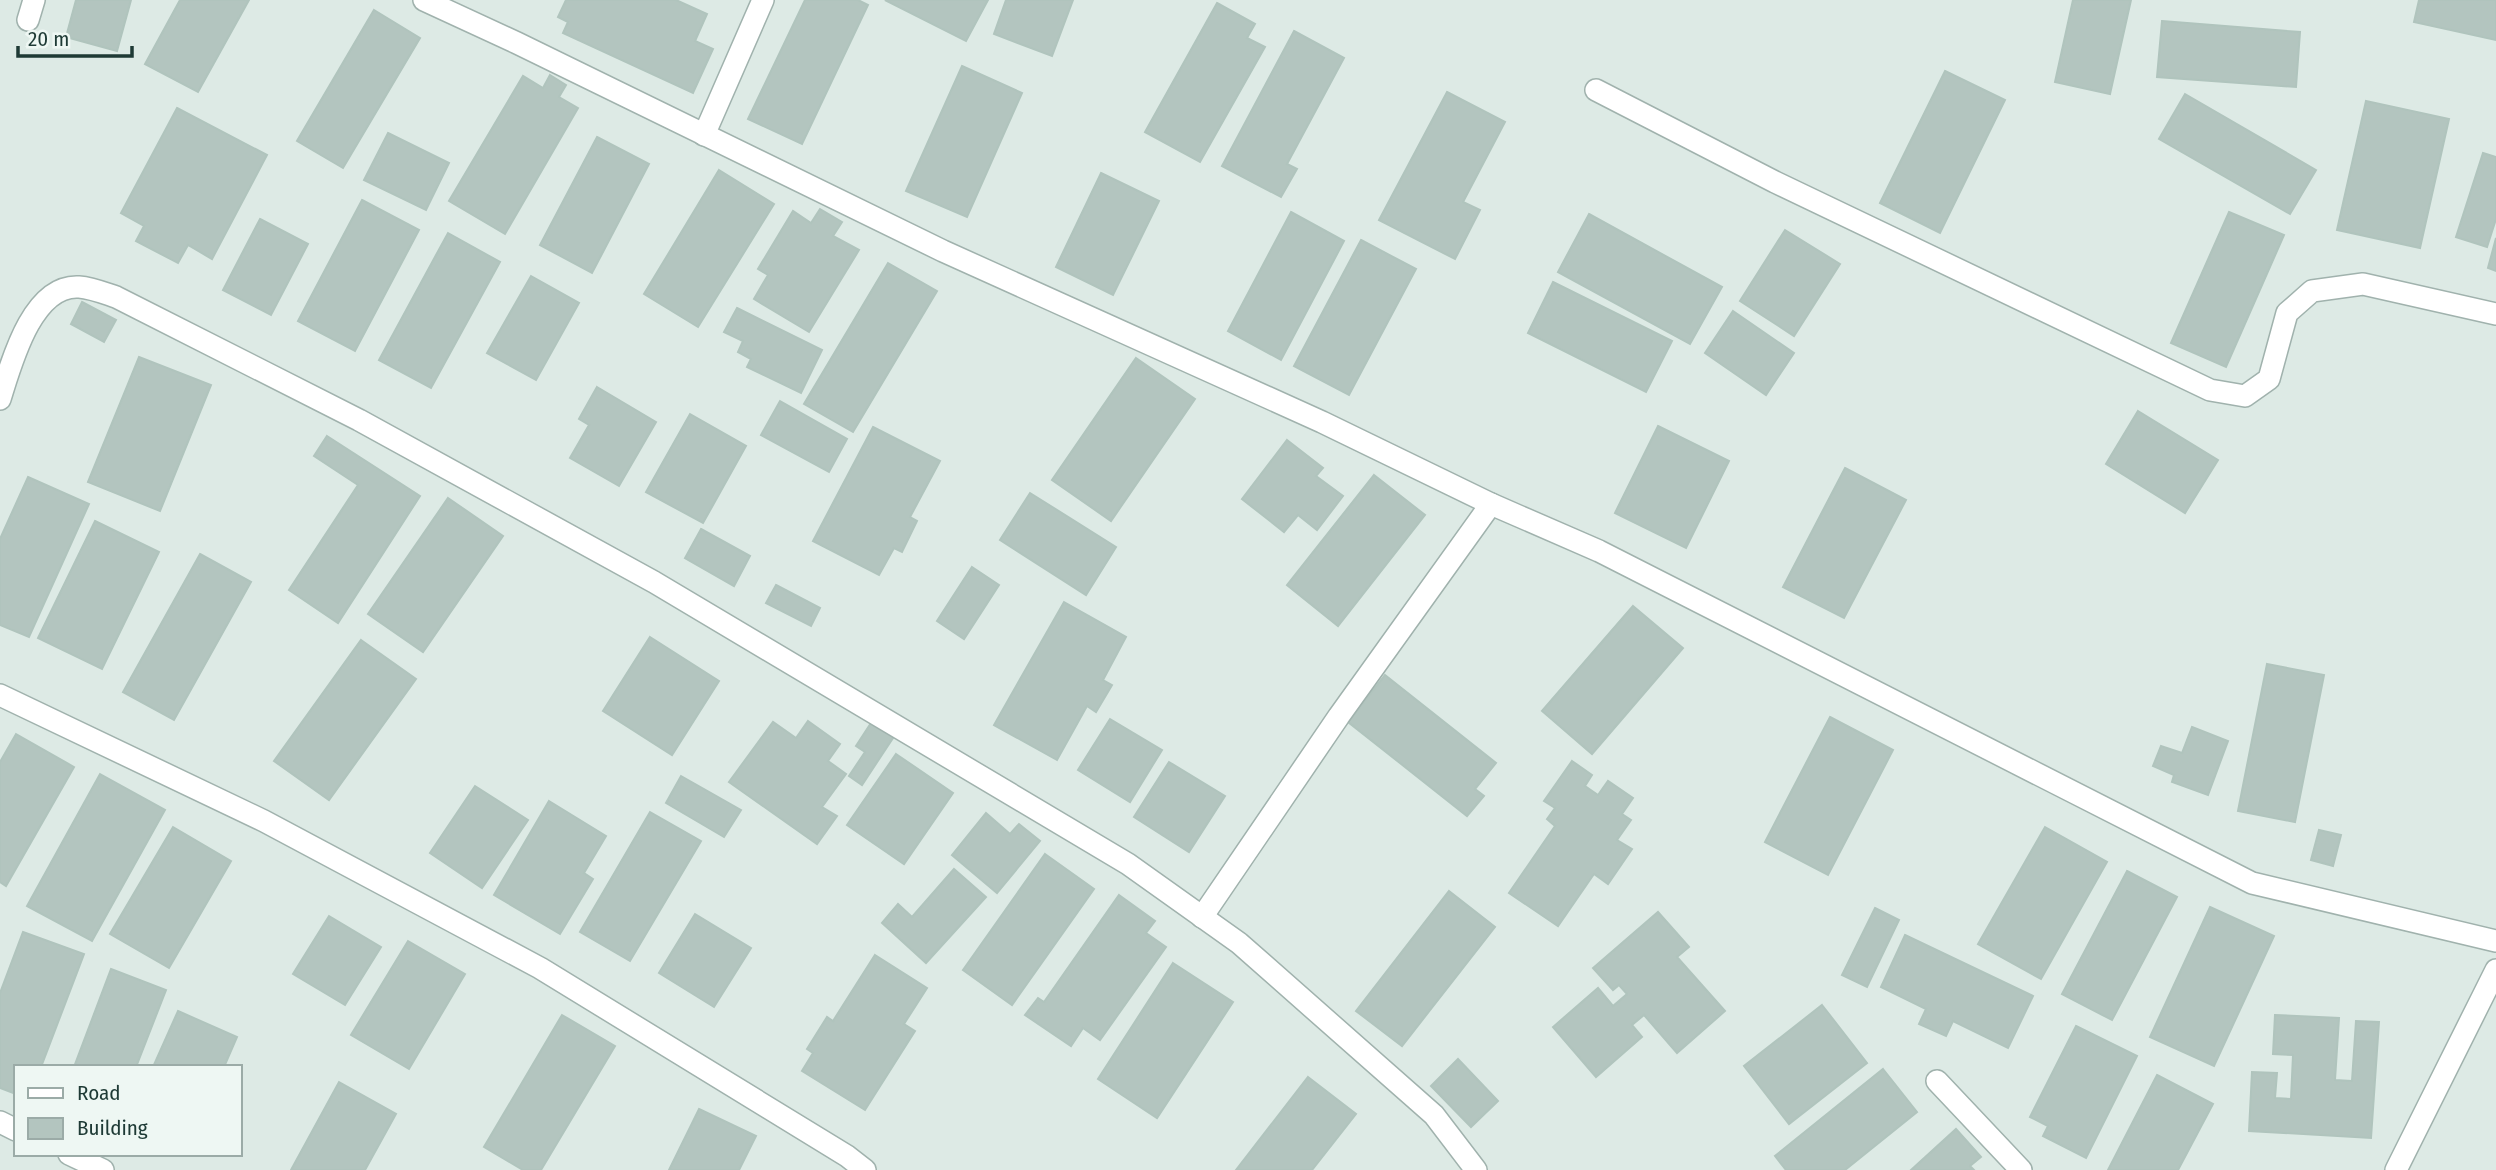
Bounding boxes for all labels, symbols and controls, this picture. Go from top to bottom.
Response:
scale bar [18,14,131,58]
text: 20 m [28,26,69,52]
legend [14,1065,242,1156]
text: Road [77,1080,121,1106]
text: Building [77,1115,148,1141]

